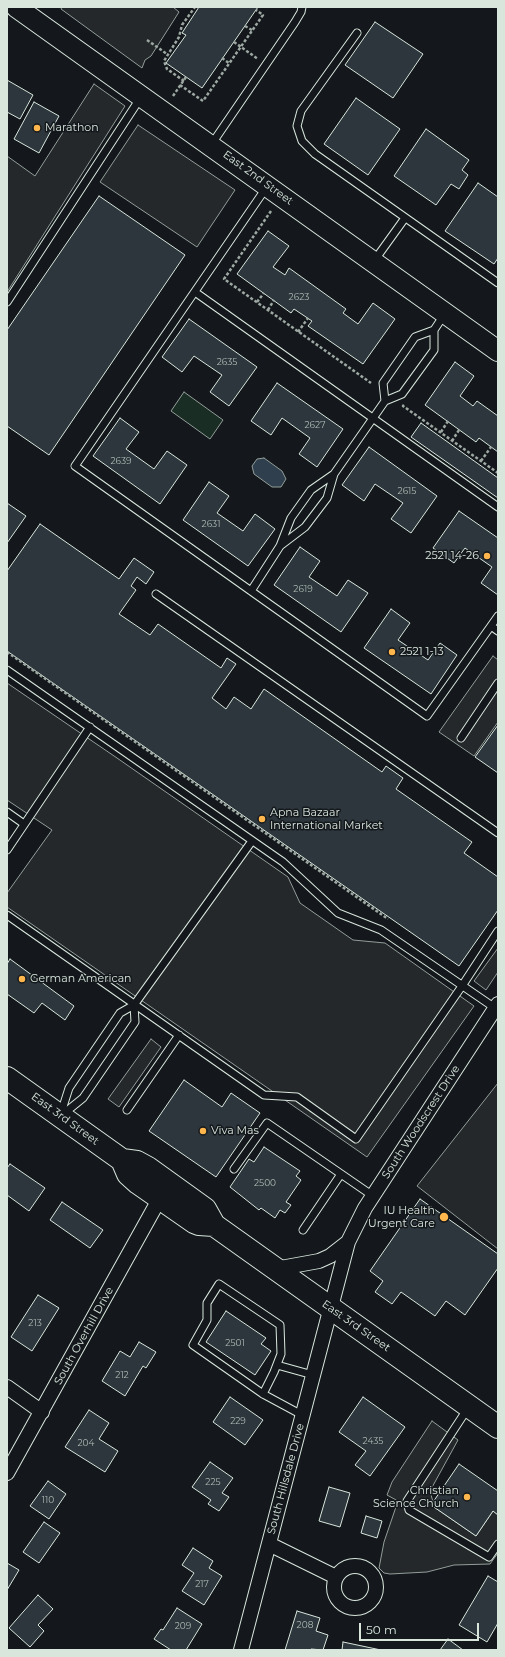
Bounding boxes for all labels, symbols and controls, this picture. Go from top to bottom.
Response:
place label: Marathon [45,121,99,135]
marker: Marathon [32,123,42,133]
street label: East 2nd Street [220,148,296,208]
house number: 2623 [289,292,309,302]
house number: 2635 [217,357,237,367]
house number: 2627 [305,420,325,430]
house number: 2639 [110,456,132,466]
house number: 2615 [398,486,416,496]
house number: 2631 [202,519,220,529]
place label: 2521 14-26 [425,549,479,563]
marker: 2521 14-26 [482,551,492,561]
house number: 2619 [293,584,313,594]
place label: 2521 1-13 [400,645,444,659]
marker: 2521 1-13 [387,647,397,657]
place label: Apna Bazaar International Market [270,806,383,832]
marker: Apna Bazaar International Market [257,814,267,824]
place label: German American [30,972,132,986]
marker: German American [17,974,27,984]
street label: South Woodscrest Drive [379,1063,463,1181]
street label: East 3rd Street [29,1090,101,1148]
place label: Viva Mas [211,1124,259,1138]
marker: Viva Mas [198,1126,208,1136]
house number: 2500 [254,1178,276,1188]
place label: IU Health Urgent Care [368,1204,435,1230]
marker: IU Health Urgent Care [438,1211,450,1223]
street label: South Overhill Drive [52,1285,116,1387]
street label: East 3rd Street [319,1297,393,1355]
house number: 213 [28,1318,42,1328]
house number: 2501 [225,1338,245,1348]
house number: 212 [115,1370,129,1380]
house number: 229 [230,1416,246,1426]
street label: South Hillsdale Drive [265,1422,307,1536]
house number: 2435 [363,1436,383,1446]
house number: 204 [78,1438,94,1448]
house number: 225 [205,1477,221,1487]
place label: Christian Science Church [373,1484,459,1510]
marker: Christian Science Church [462,1492,472,1502]
house number: 110 [42,1495,54,1505]
house number: 217 [195,1579,209,1589]
scale bar [361,1615,481,1641]
house number: 208 [297,1620,313,1630]
house number: 209 [175,1621,191,1631]
text: 50 m [366,1622,397,1637]

